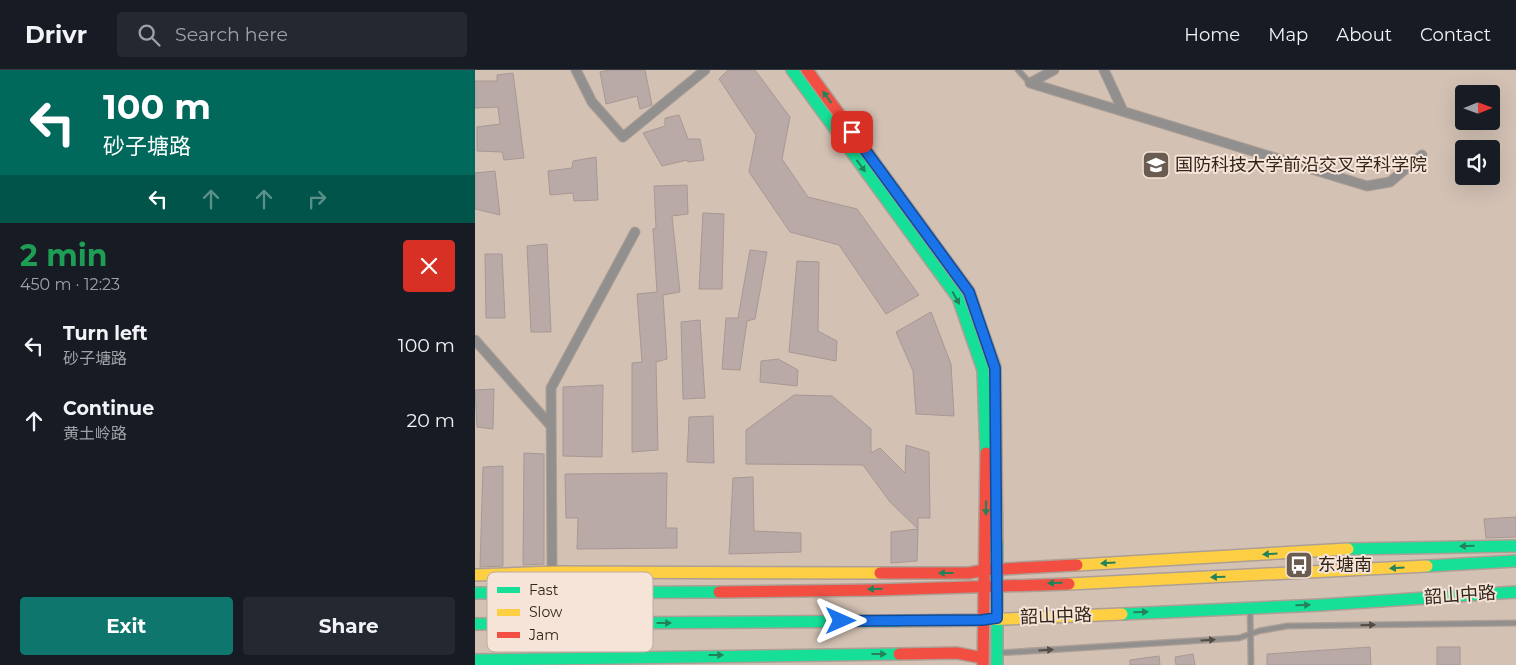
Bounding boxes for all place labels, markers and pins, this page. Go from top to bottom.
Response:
pin [831,111,873,153]
school or university icon: 国防科技大学前沿交叉学科学院 [1141,150,1171,180]
place label: 国防科技大学前沿交叉学科学院 [1175,154,1427,176]
bus stop icon: 东塘南 [1284,550,1314,580]
place label: 东塘南 [1318,554,1372,576]

